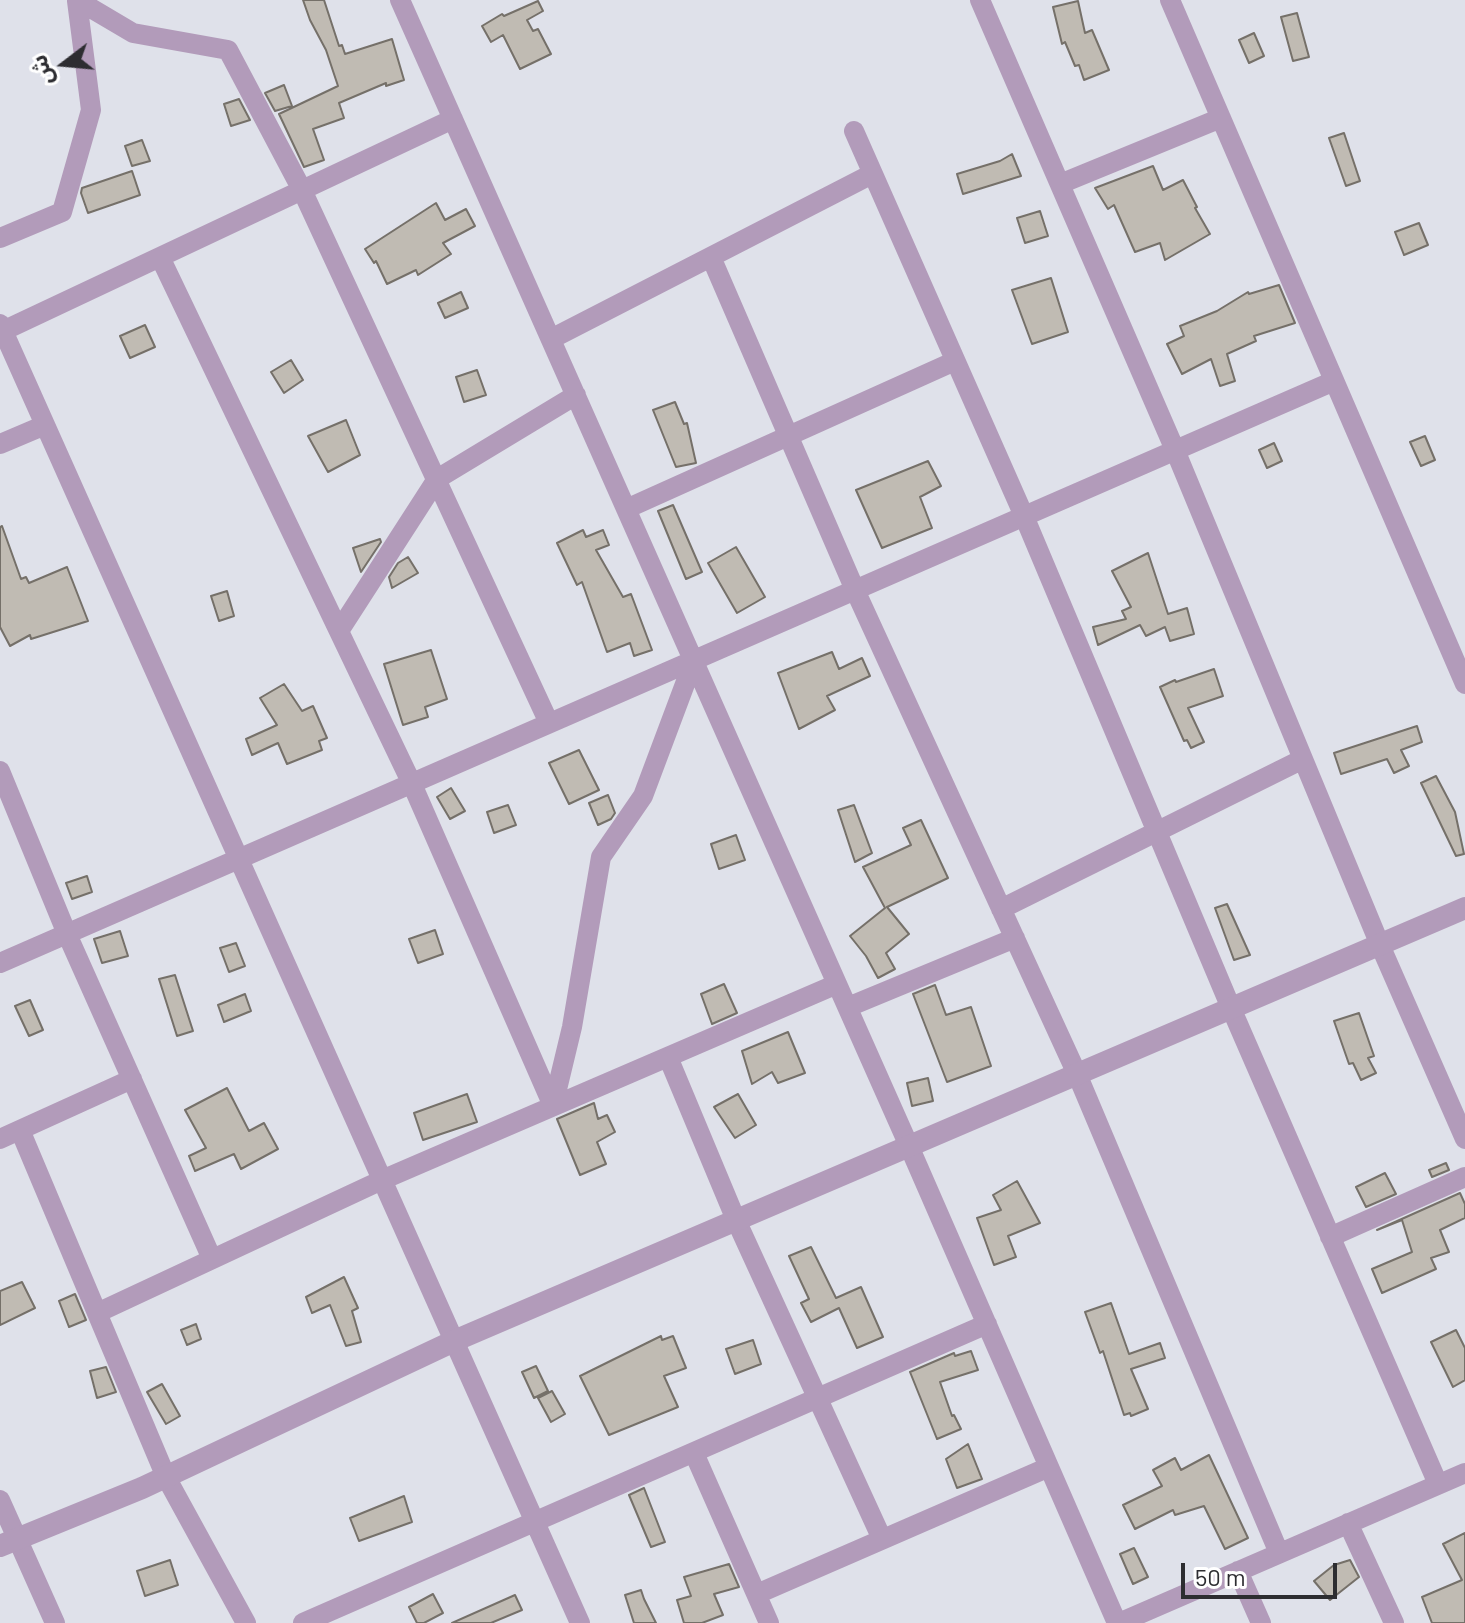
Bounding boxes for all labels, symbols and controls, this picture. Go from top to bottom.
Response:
north arrow [24,24,104,104]
text: ش [24,53,58,89]
scale bar [1185,1547,1341,1597]
text: 50 m [1195,1562,1246,1591]

